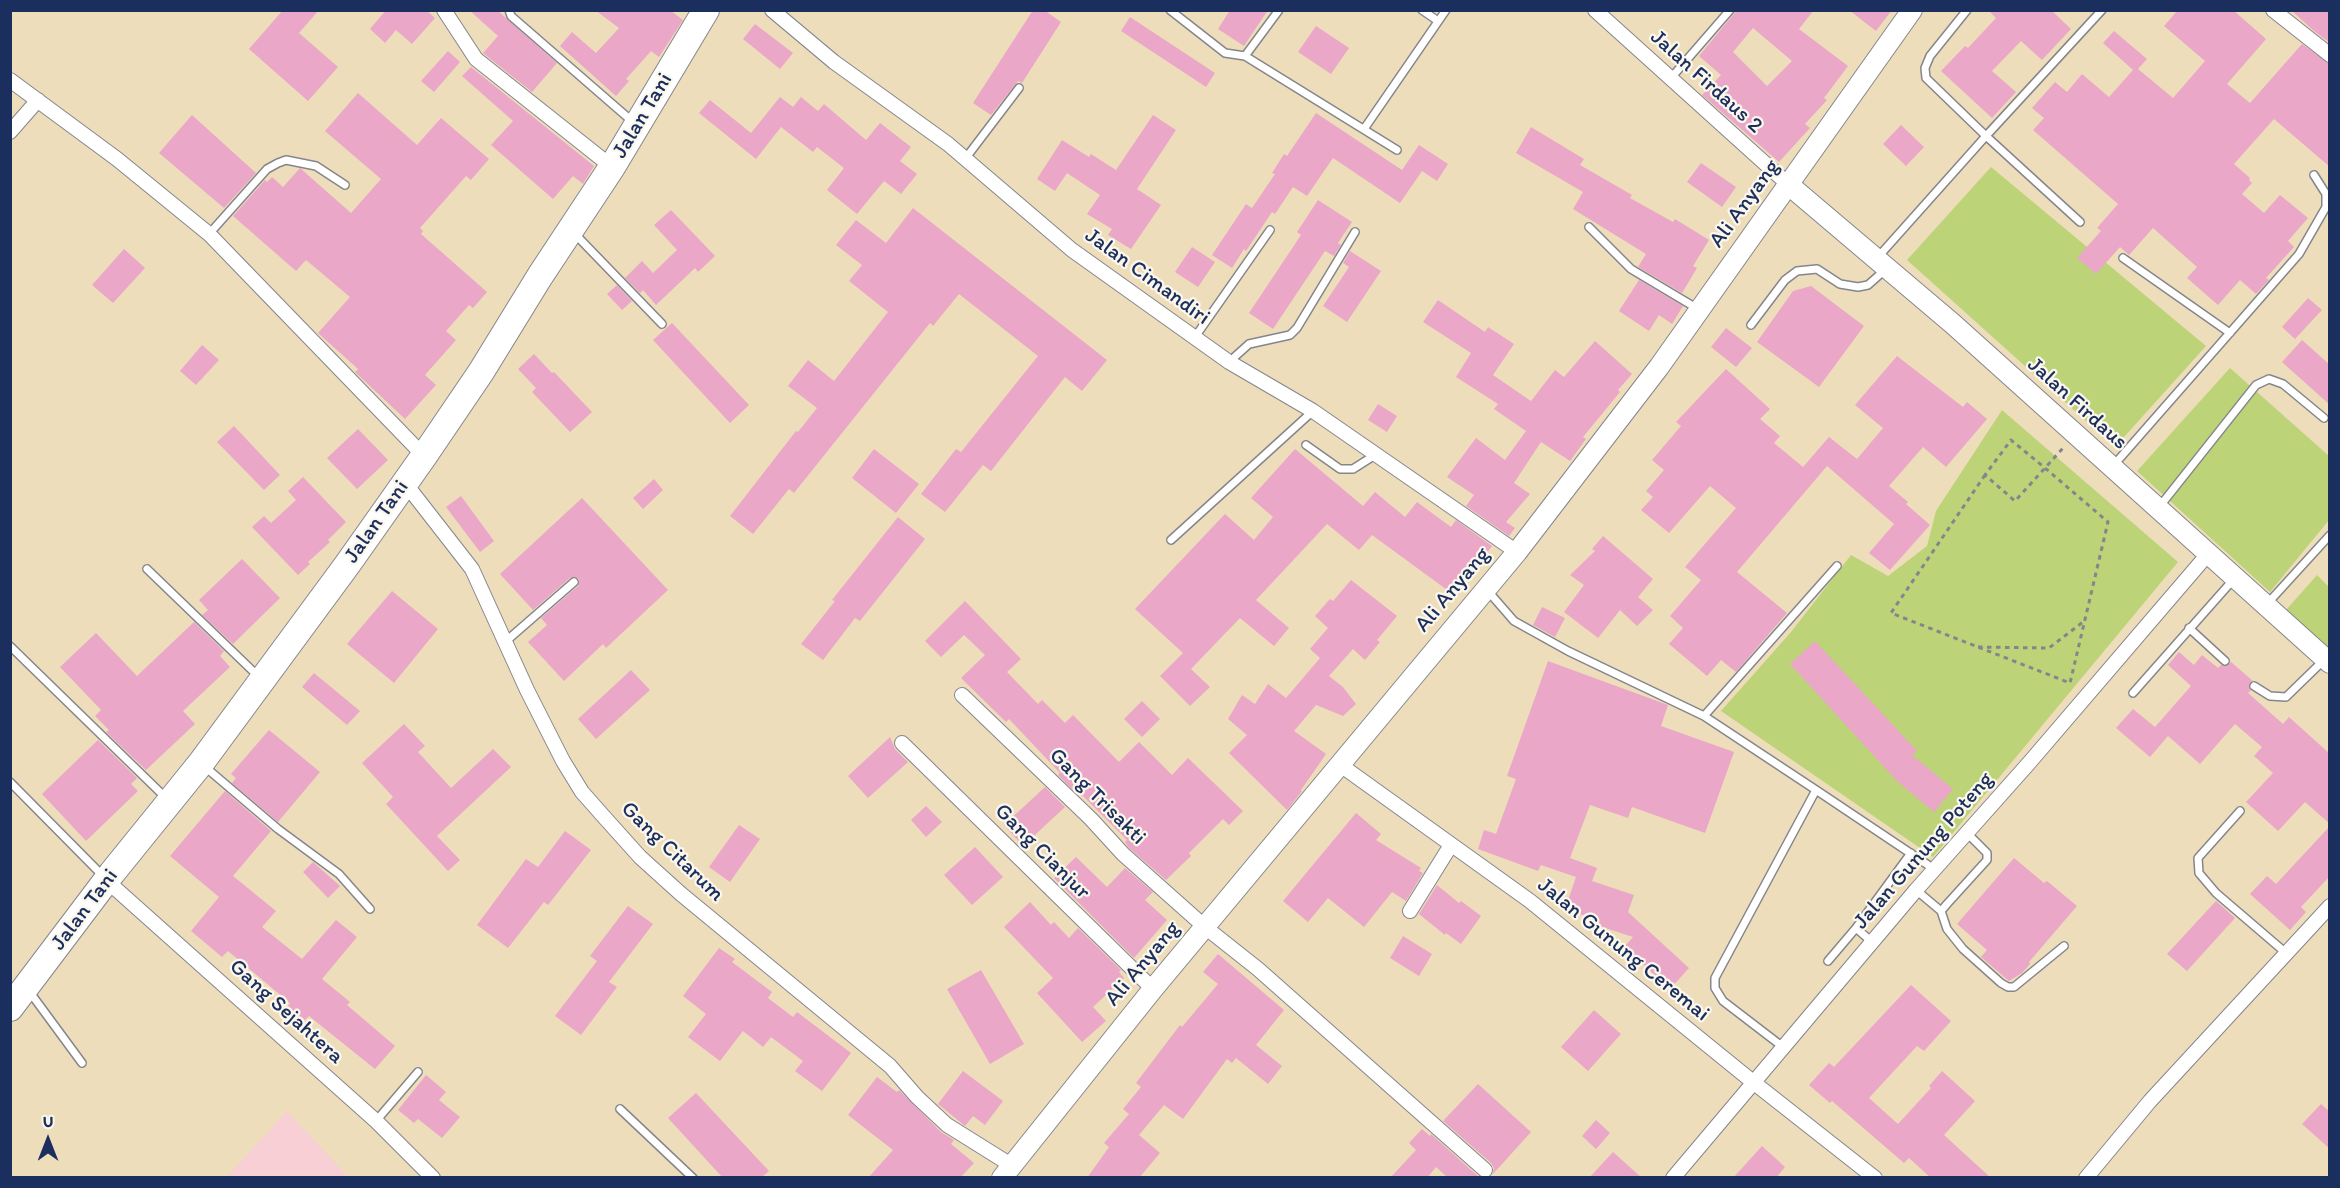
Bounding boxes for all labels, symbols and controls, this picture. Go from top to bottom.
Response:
street label: Jalan Firdaus 2 [1644,25,1768,139]
street label: Jalan Tani [607,68,679,164]
street label: Ali Anyang [1704,155,1786,253]
street label: Jalan Cimandiri [1079,223,1215,331]
street label: Jalan Firdaus [2021,352,2133,456]
street label: Jalan Tani [339,475,415,569]
street label: Ali Anyang [1410,542,1496,638]
street label: Gang Trisakti [1043,743,1151,851]
street label: Jalan Gunung Poteng [1848,767,2000,935]
street label: Gang Citarum [615,796,729,908]
street label: Gang Cianjur [989,799,1095,905]
street label: Jalan Tani [46,864,124,956]
street label: Jalan Gunung Ceremai [1532,872,1714,1028]
street label: Ali Anyang [1100,916,1186,1012]
street label: Gang Sejahtera [223,954,349,1070]
north arrow [18,1110,78,1170]
text: U [43,1112,53,1131]

